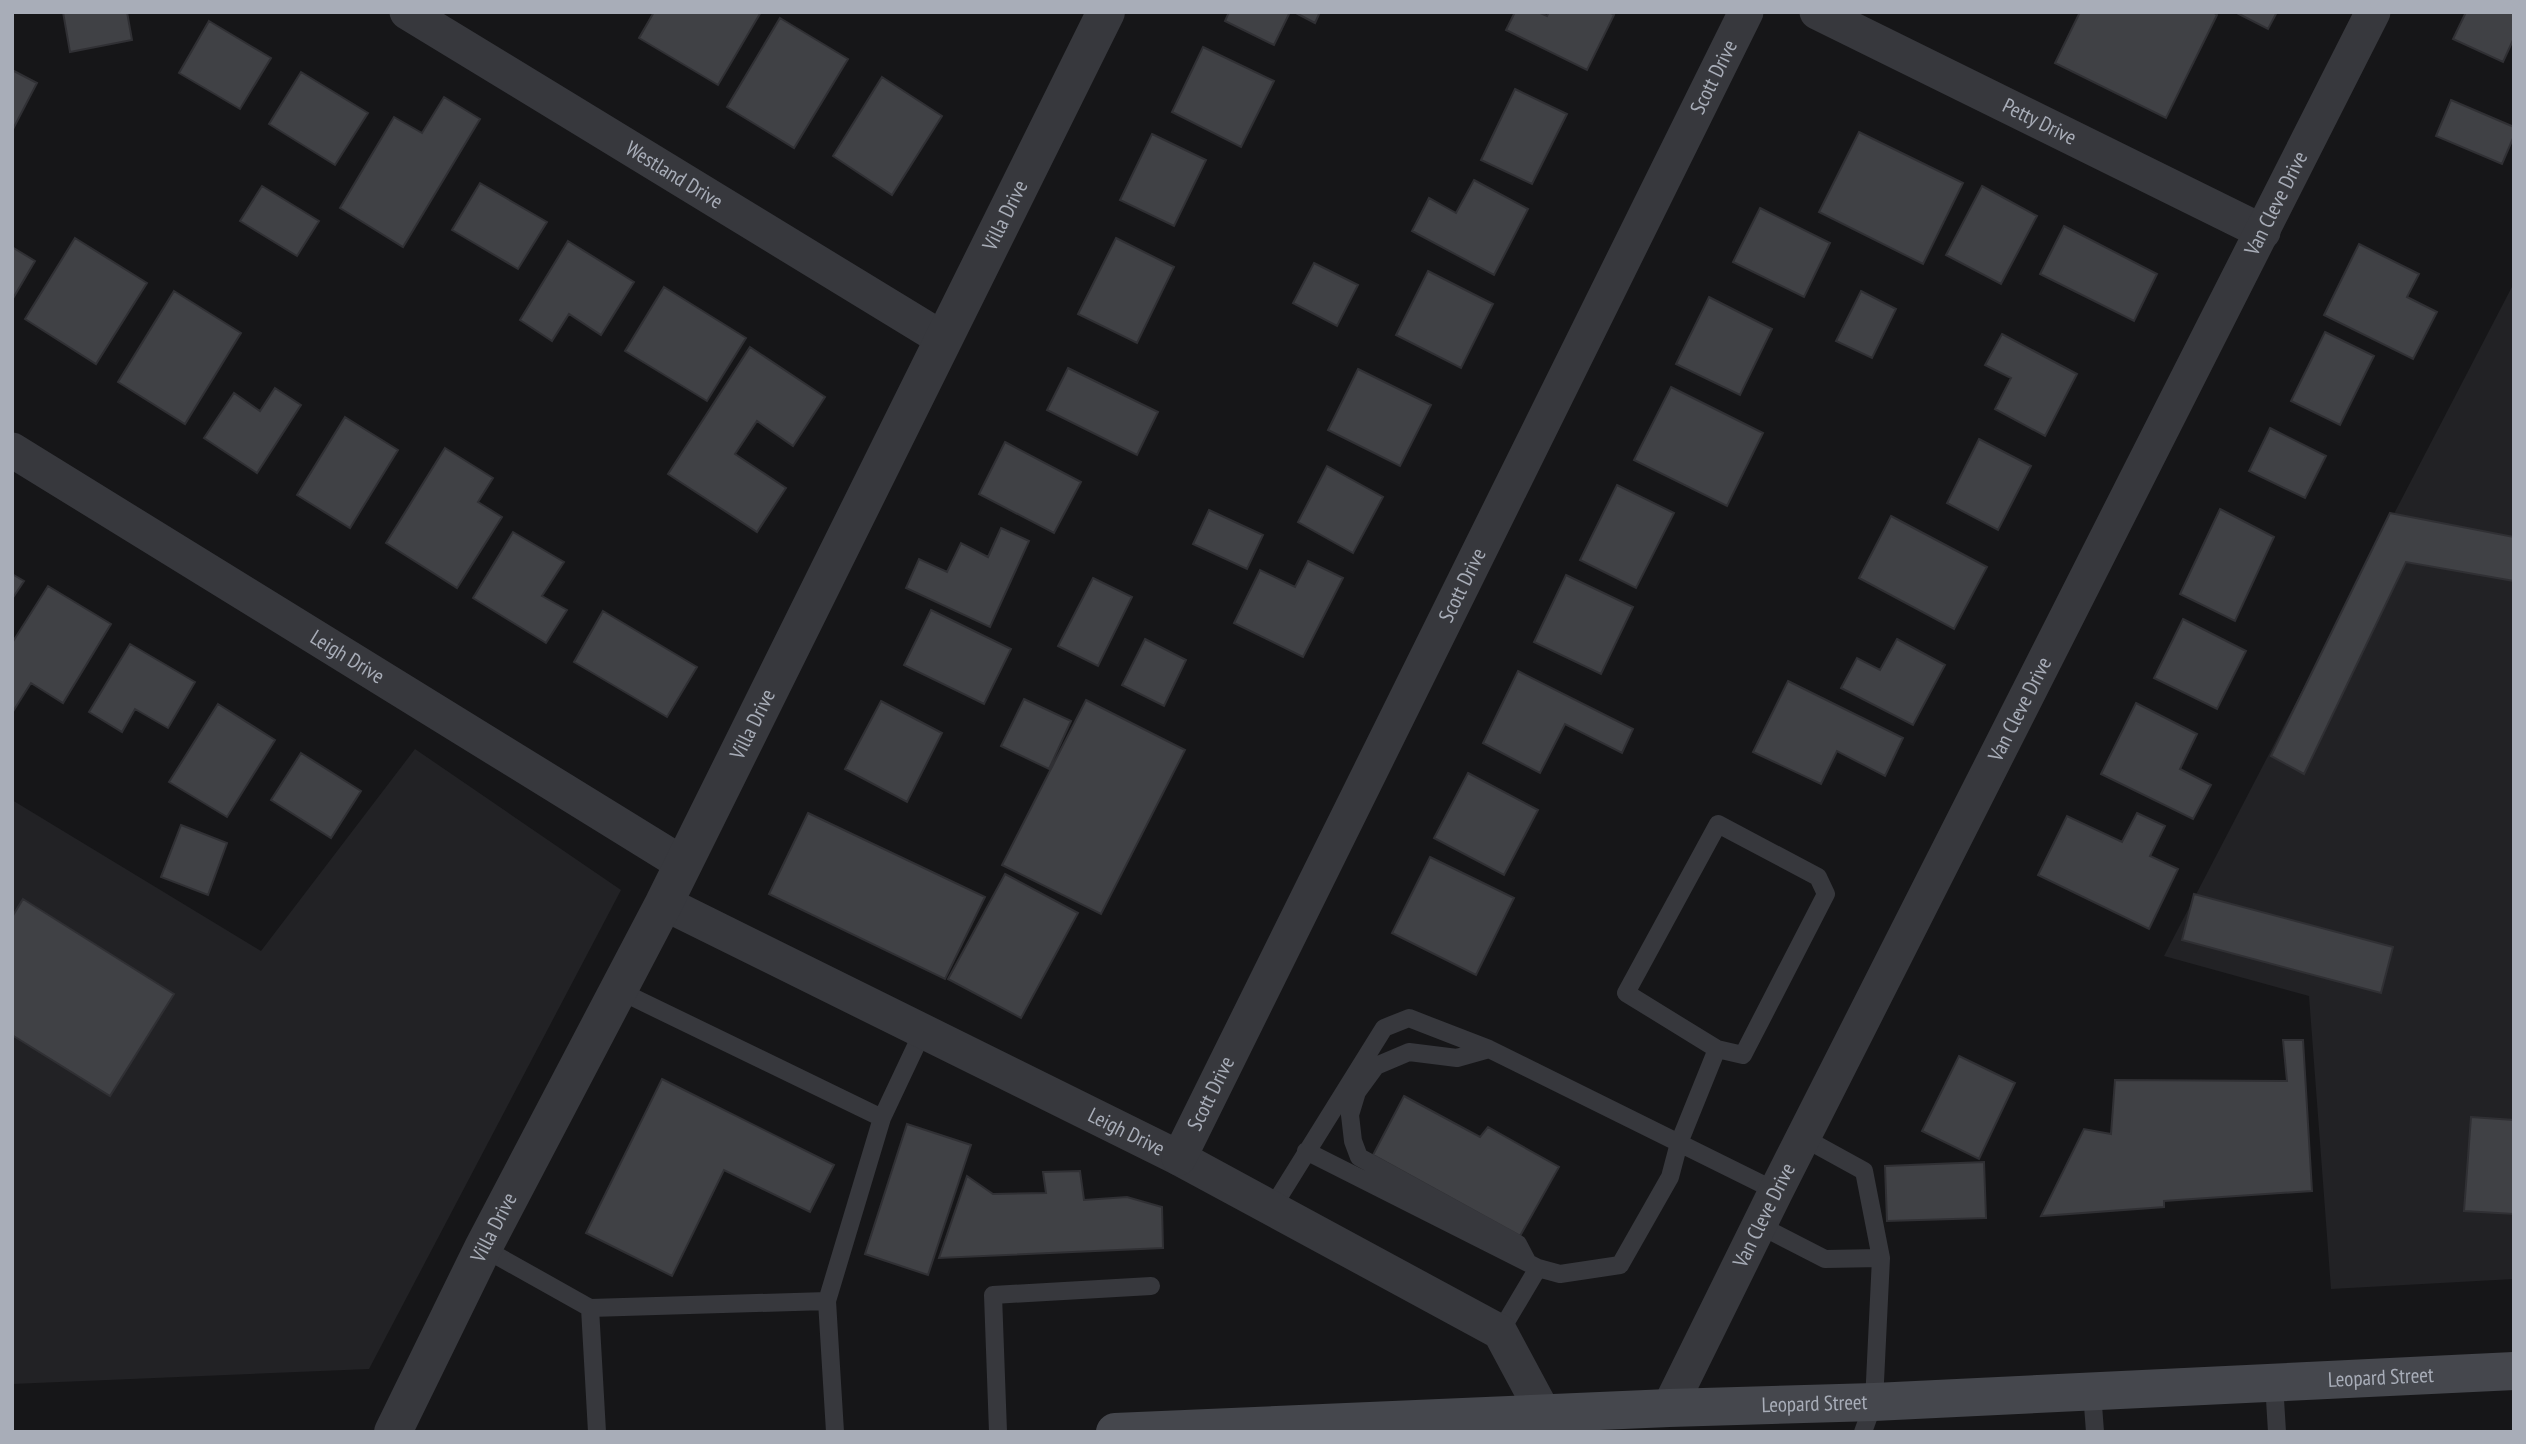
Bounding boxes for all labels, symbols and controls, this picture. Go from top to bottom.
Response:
street label: Scott Drive [1684,35,1743,118]
street label: Petty Drive [1998,92,2081,151]
street label: Westland Drive [621,135,728,215]
street label: Van Cleve Drive [2238,146,2313,261]
street label: Villa Drive [975,175,1033,256]
street label: Scott Drive [1432,543,1492,627]
street label: Leigh Drive [306,623,390,689]
street label: Van Cleve Drive [1981,652,2057,767]
street label: Villa Drive [723,684,781,765]
street label: Scott Drive [1181,1052,1240,1135]
street label: Leigh Drive [1084,1101,1169,1162]
street label: Van Cleve Drive [1726,1158,1801,1273]
street label: Villa Drive [464,1188,523,1268]
street label: Leopard Street [2327,1361,2434,1393]
street label: Leopard Street [1761,1388,1868,1418]

